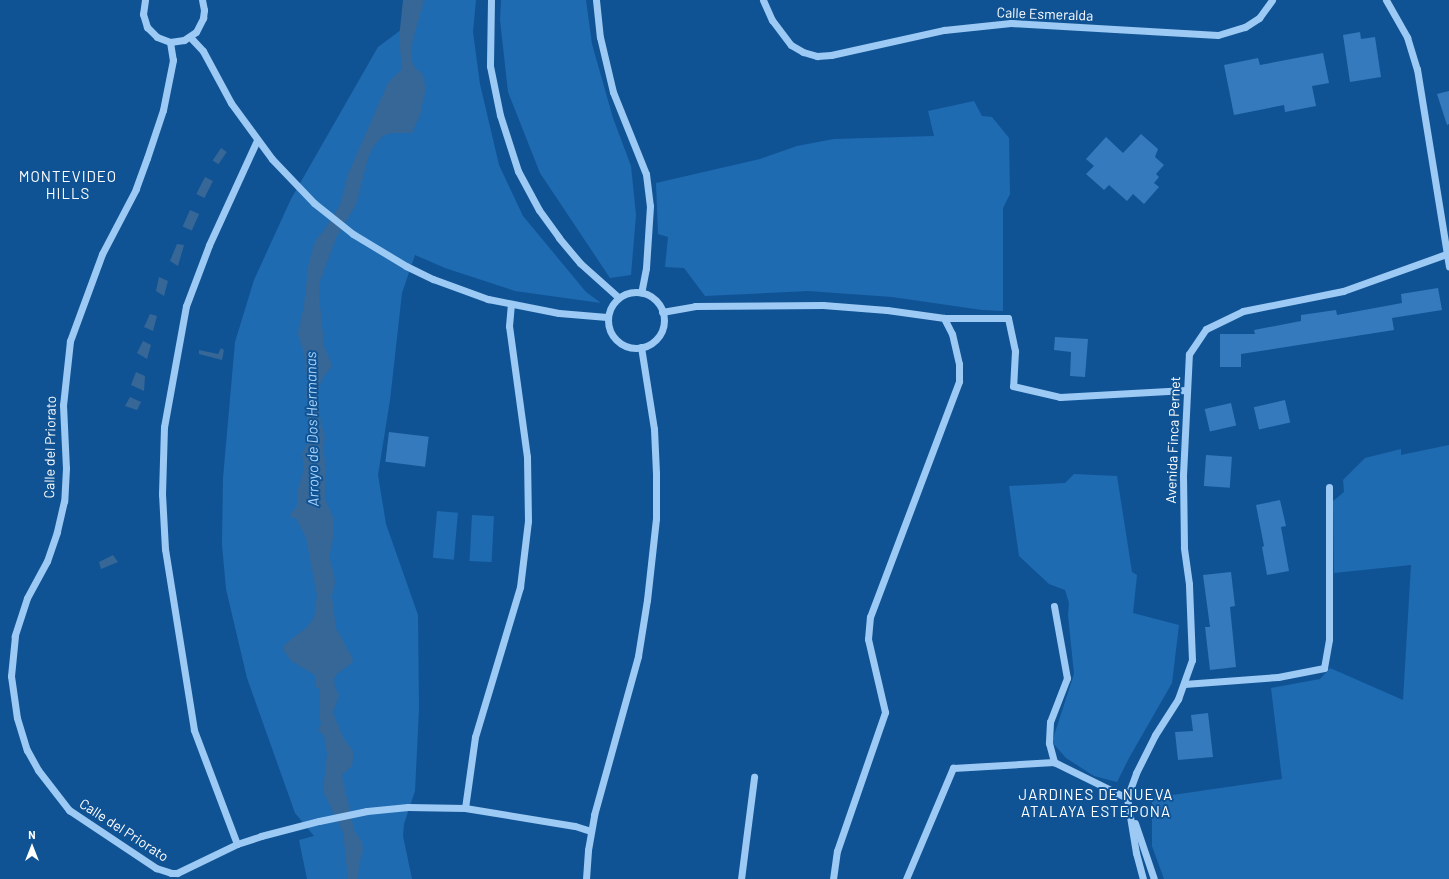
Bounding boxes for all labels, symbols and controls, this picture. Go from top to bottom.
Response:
street label: Calle Esmeralda [996,4,1094,24]
district label: MONTEVIDEO HILLS [19,167,117,202]
water label: Arroyo de Dos Hermanas [302,351,322,507]
street label: Avenida Finca Pernet [1162,376,1184,504]
street label: Calle del Priorato [41,396,59,498]
district label: JARDINES DE NUEVA ATALAYA ESTEPONA [1019,785,1173,820]
street label: Calle del Priorato [76,795,172,865]
north arrow [12,827,52,867]
text: N [28,828,36,841]

